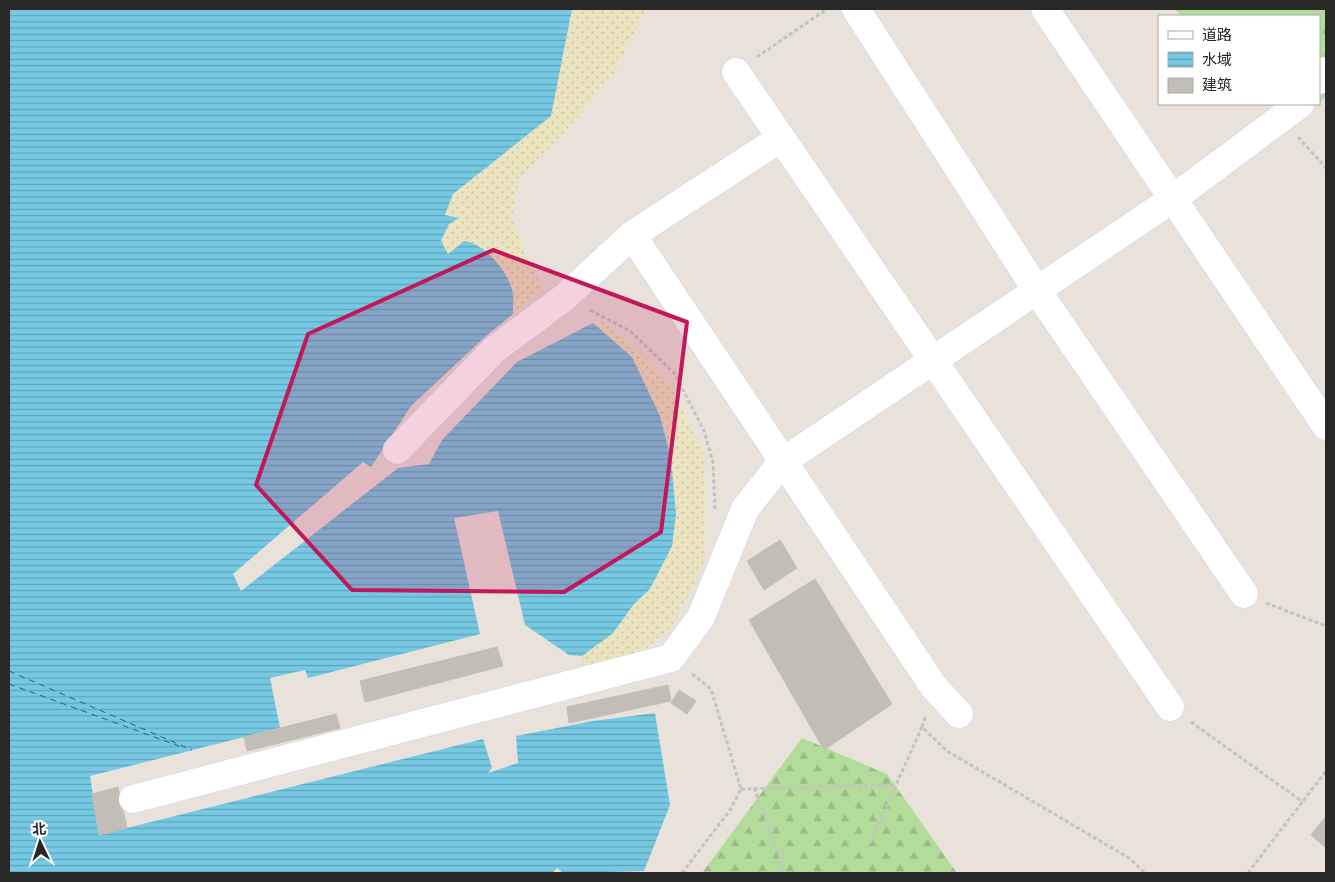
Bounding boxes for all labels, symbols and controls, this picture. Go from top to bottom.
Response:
legend [1158,15,1320,105]
text: 道路 [1202,26,1232,44]
text: 水域 [1202,51,1232,69]
text: 建筑 [1202,76,1232,94]
north arrow [15,817,65,867]
text: 北 [31,820,47,838]

